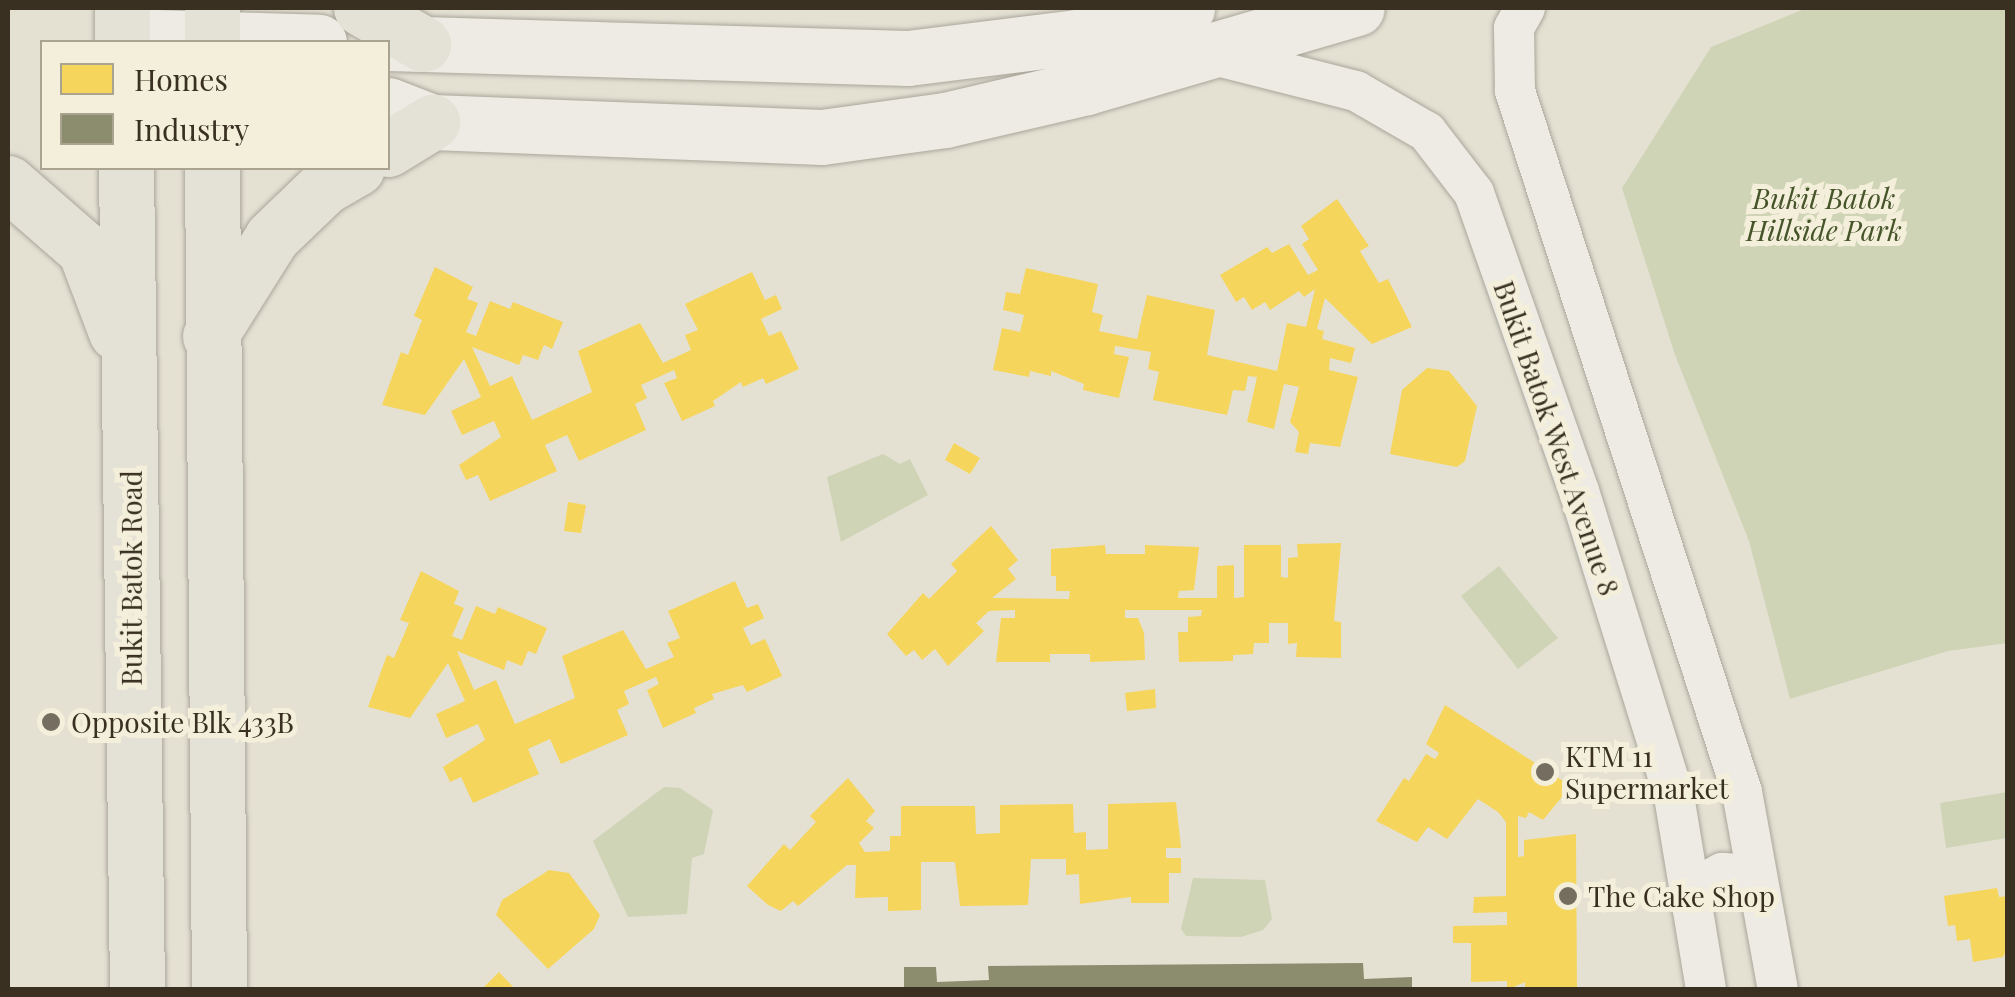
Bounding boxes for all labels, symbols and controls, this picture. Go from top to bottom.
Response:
legend [40,40,390,170]
text: Homes [134,59,228,99]
text: Industry [134,109,249,149]
park label: Bukit Batok Hillside Park [1746,181,1902,247]
street label: Bukit Batok West Avenue 8 [1487,275,1627,601]
street label: Bukit Batok Road [114,470,148,686]
place label: Opposite Blk 433B [71,705,295,739]
marker: Opposite Blk 433B [40,711,62,733]
place label: KTM 11 Supermarket [1565,739,1729,805]
marker: KTM 11 Supermarket [1534,761,1556,783]
place label: The Cake Shop [1588,879,1775,913]
marker: The Cake Shop [1557,885,1579,907]

